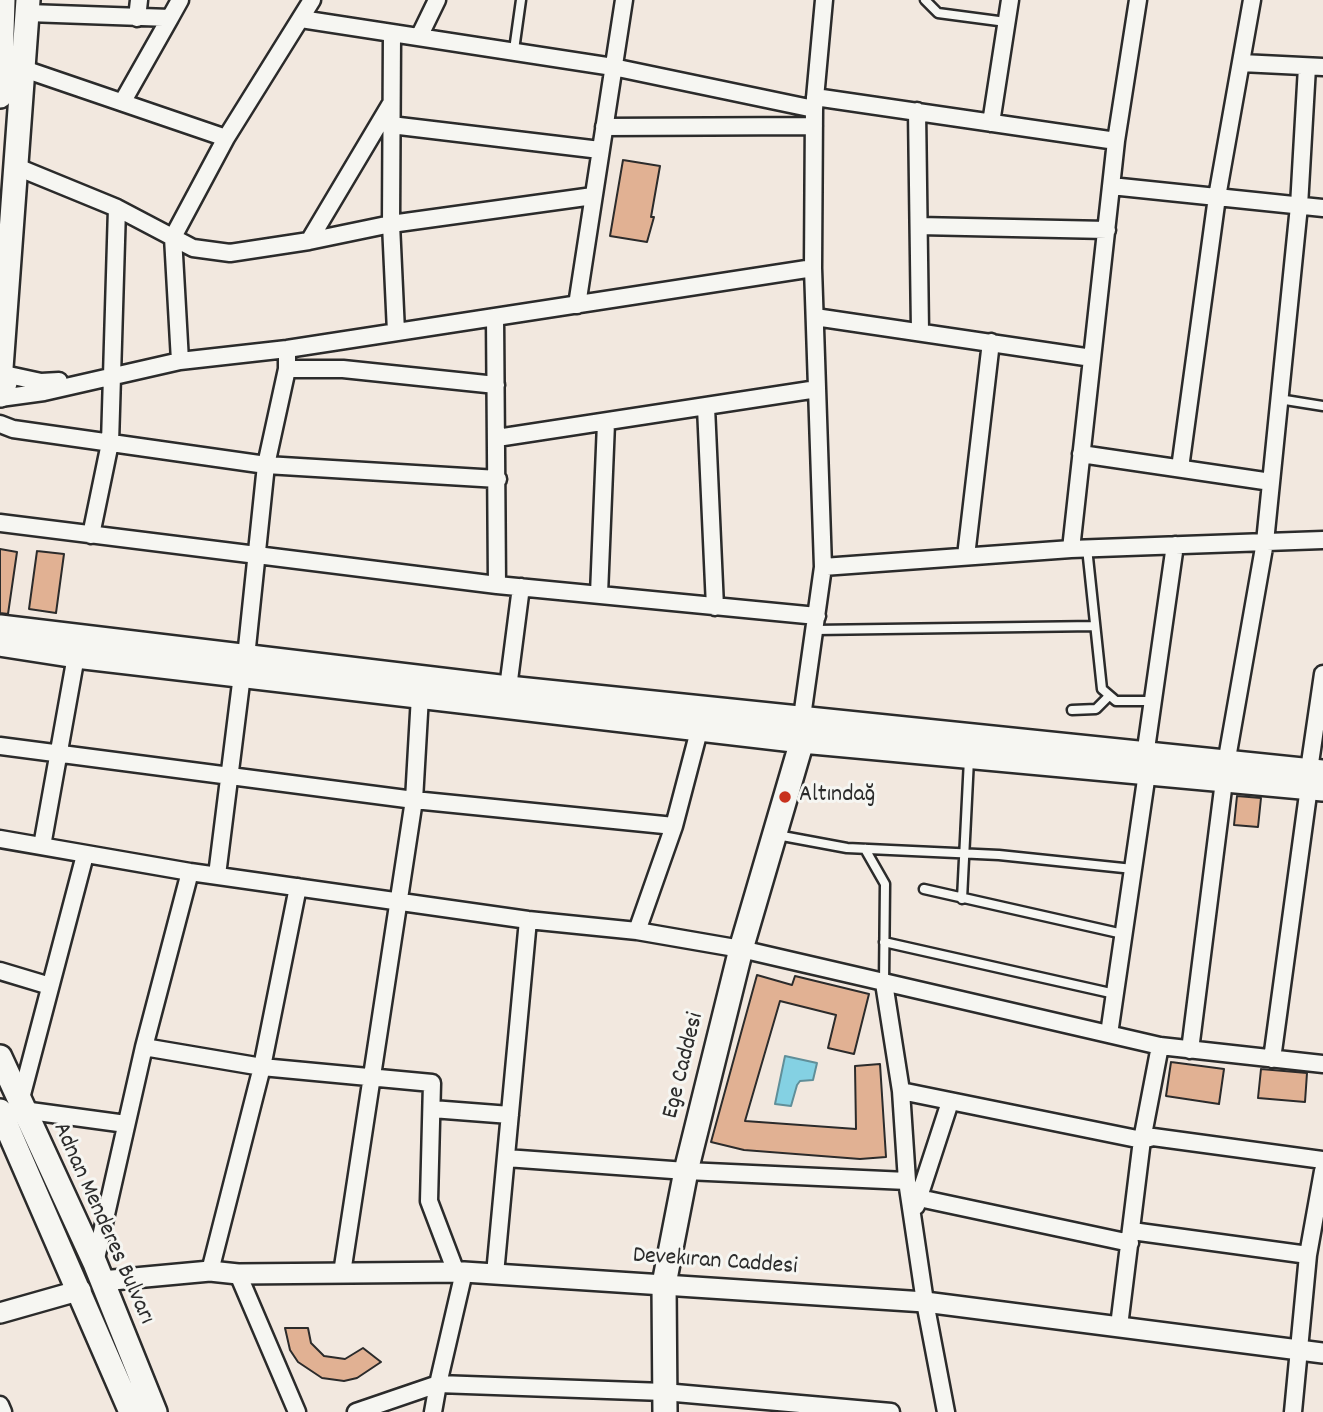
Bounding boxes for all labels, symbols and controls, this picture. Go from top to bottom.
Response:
place label: Altındağ [799,783,875,811]
marker: Altındağ [777,789,793,805]
street label: Ege Caddesi [658,1010,712,1122]
street label: Adnan Menderes Bulvarı [45,1119,159,1329]
street label: Devekıran Caddesi [632,1243,798,1283]

